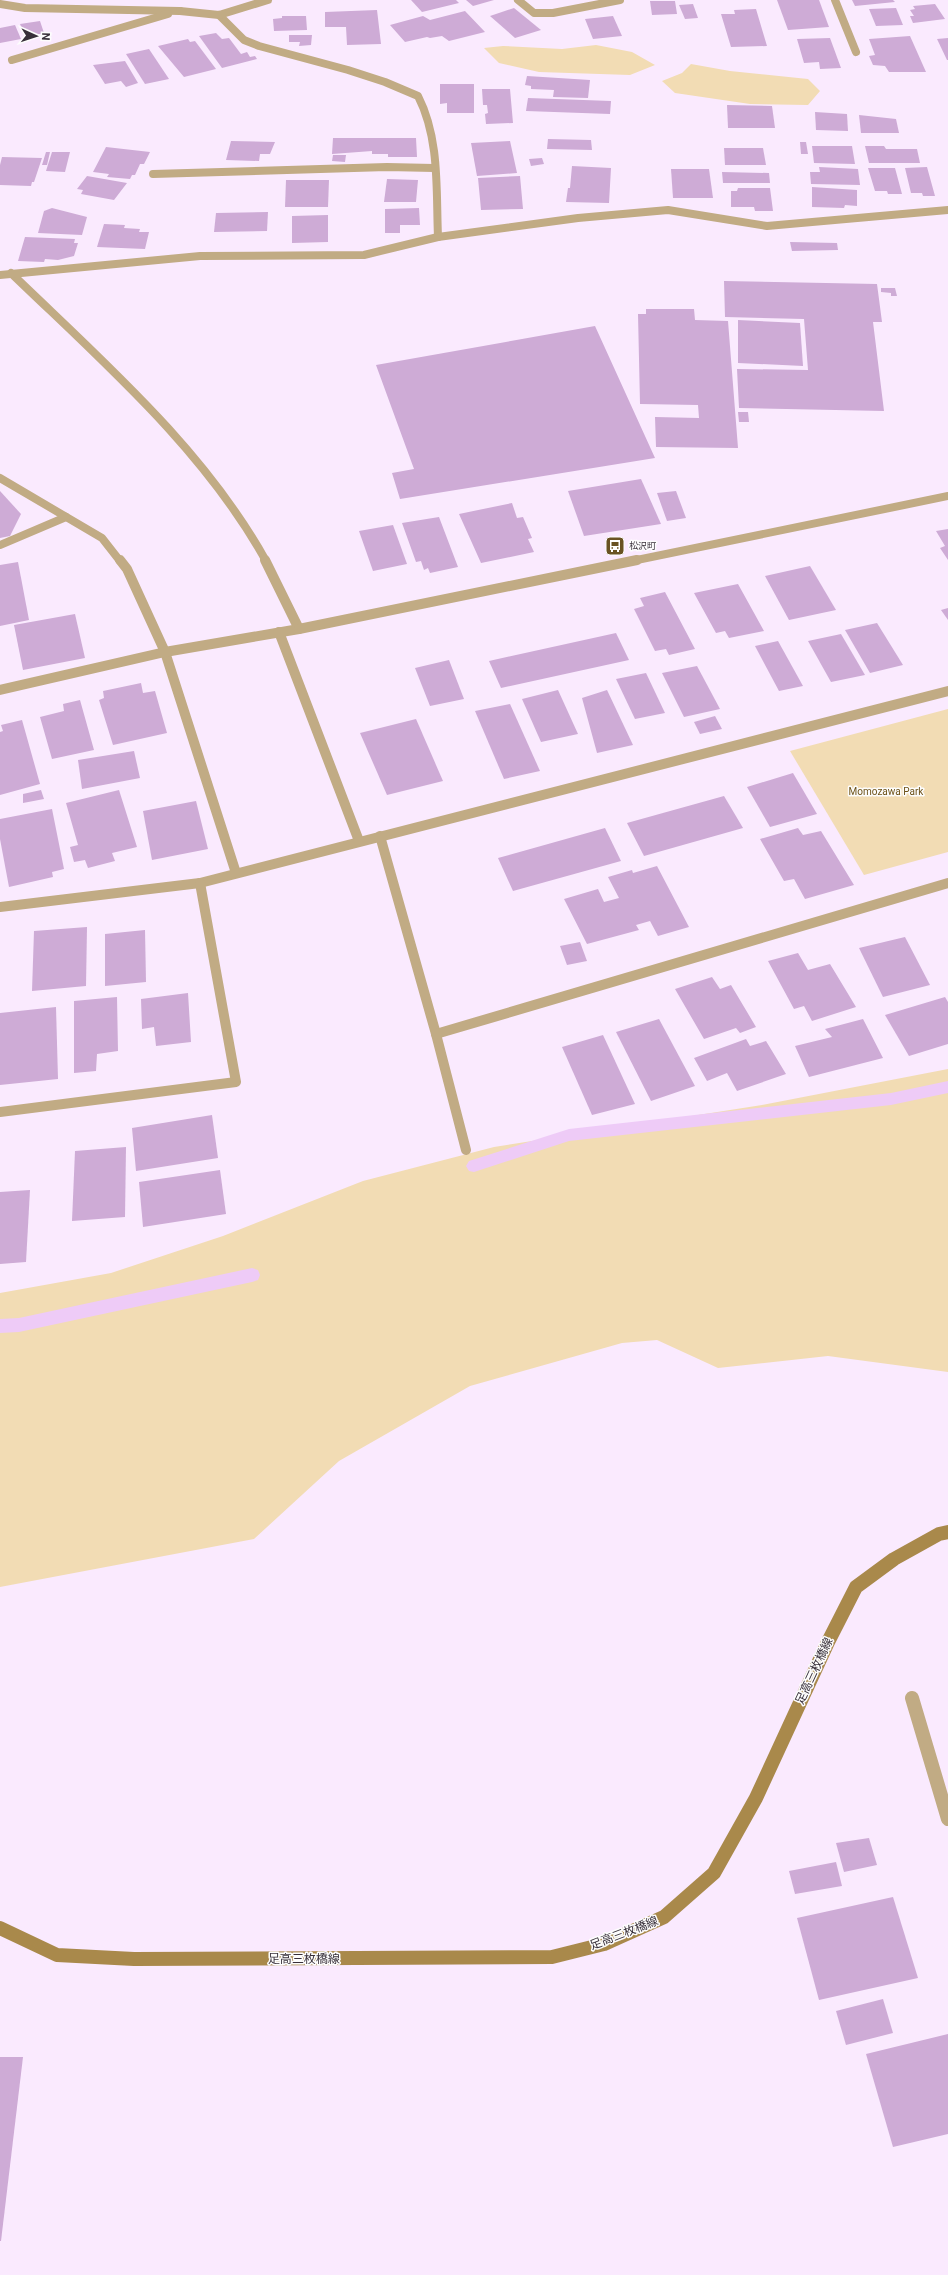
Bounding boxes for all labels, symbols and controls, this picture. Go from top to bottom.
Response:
north arrow [16,16,56,56]
text: N [39,32,52,41]
bus stop icon: 松沢町 [604,535,626,557]
place label: 松沢町 [629,541,656,551]
park label: Momozawa Park [849,786,924,797]
street label: 足高三枚橋線 [792,1635,836,1707]
street label: 足高三枚橋線 [588,1914,660,1952]
street label: 足高三枚橋線 [268,1952,340,1966]

